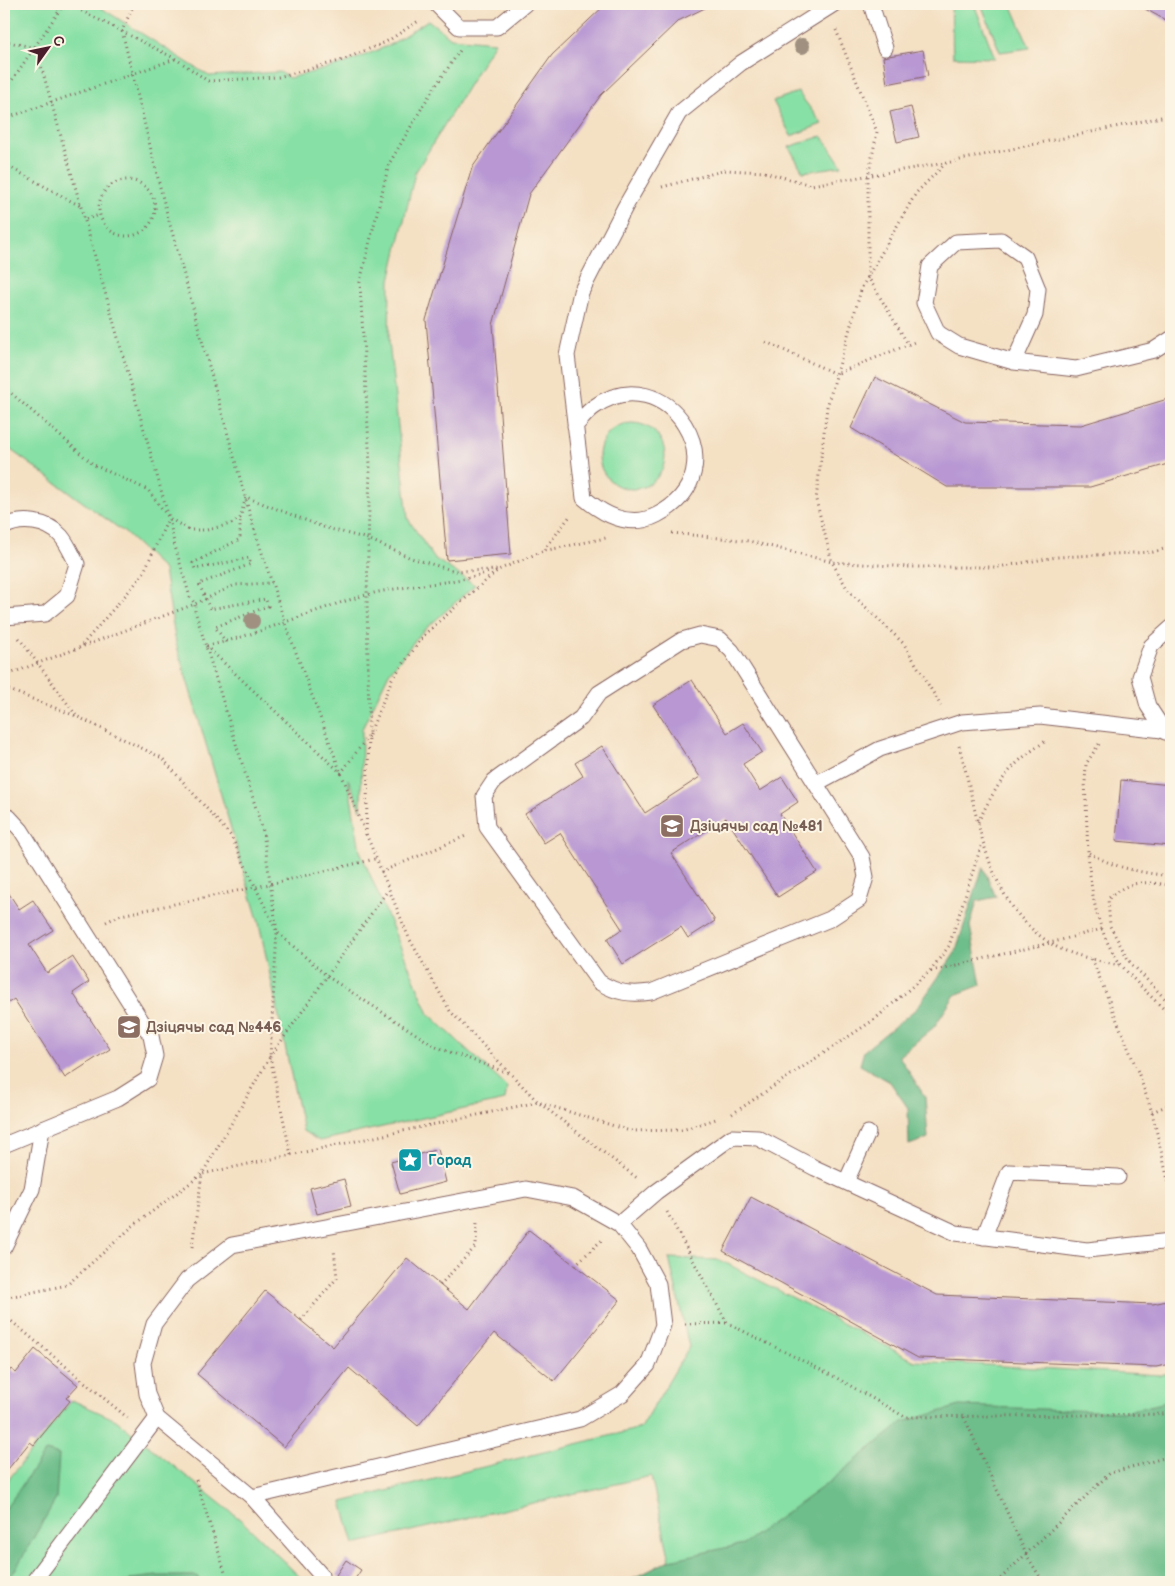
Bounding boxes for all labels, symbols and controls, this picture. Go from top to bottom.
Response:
north arrow [22,22,72,72]
text: С [49,32,68,50]
school or university icon: Дзіцячы сад №481 [659,813,685,839]
place label: Дзіцячы сад №481 [690,817,823,836]
school or university icon: Дзіцячы сад №446 [116,1014,142,1040]
place label: Дзіцячы сад №446 [146,1018,281,1037]
place icon: Горад [397,1147,423,1173]
place label: Горад [428,1151,471,1170]

